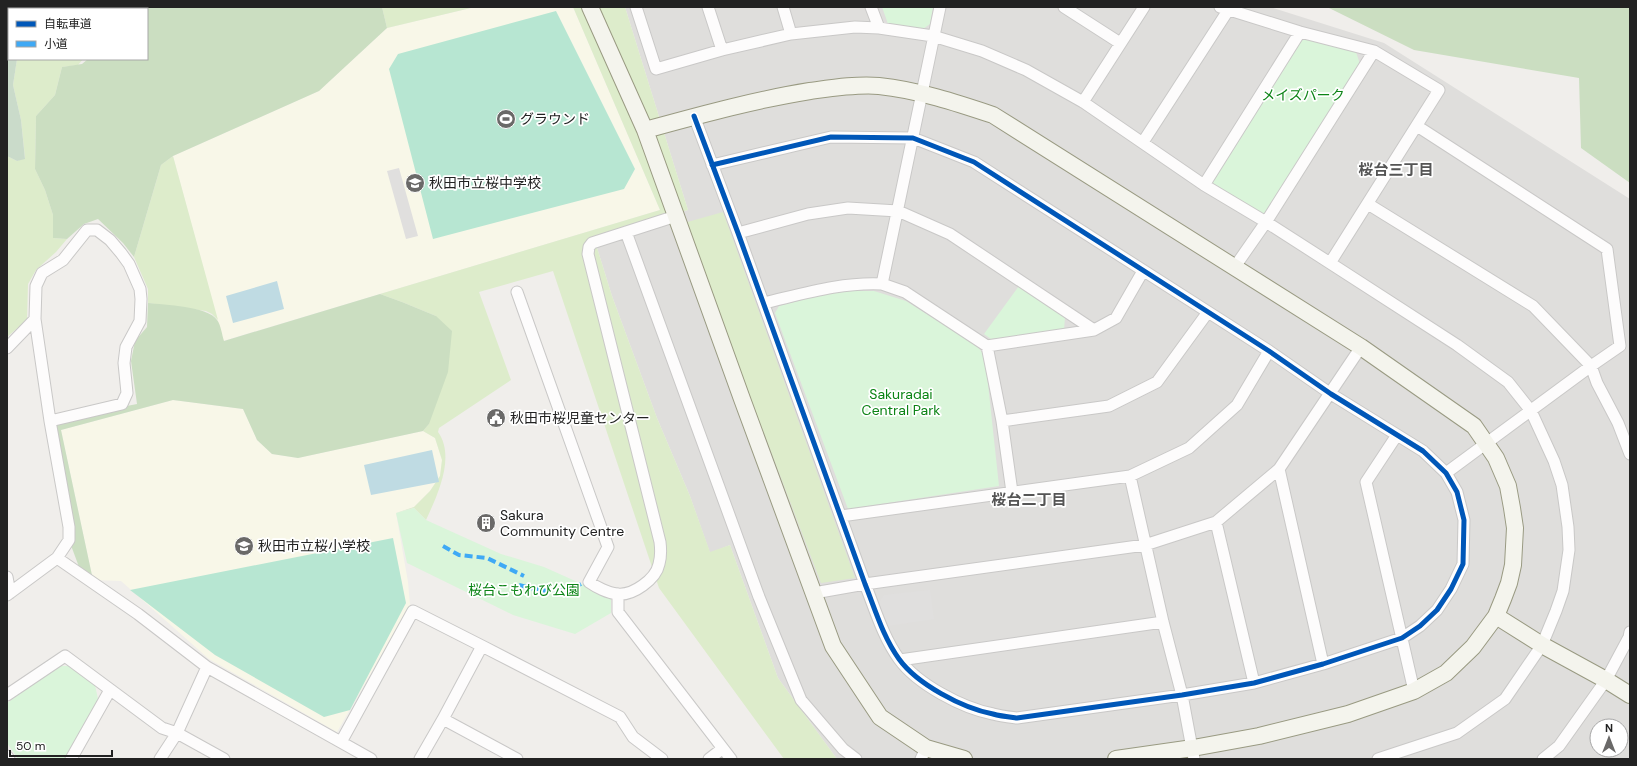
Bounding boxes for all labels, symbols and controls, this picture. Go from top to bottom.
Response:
legend [8,8,148,60]
text: 自転車道 [44,16,92,32]
text: 小道 [44,36,68,52]
park label: メイズパーク [1261,86,1345,104]
sports icon: グラウンド [495,108,517,130]
place label: グラウンド [520,110,590,128]
district label: 桜台三丁目 [1358,160,1434,180]
school or university icon: 秋田市立桜中学校 [404,172,426,194]
place label: 秋田市立桜中学校 [429,174,541,192]
park label: Sakuradai Central Park [862,385,940,419]
public building icon: 秋田市桜児童センター [485,407,507,429]
place label: 秋田市桜児童センター [510,409,650,427]
district label: 桜台二丁目 [991,490,1067,510]
place label: Sakura Community Centre [500,506,624,540]
building icon: Sakura Community Centre [475,512,497,534]
school or university icon: 秋田市立桜小学校 [233,535,255,557]
place label: 秋田市立桜小学校 [258,537,370,555]
park label: 桜台こもれび公園 [468,581,580,599]
north arrow [1589,718,1629,758]
text: N [1605,721,1613,735]
scale bar [10,732,112,758]
text: 50 m [16,738,45,754]

